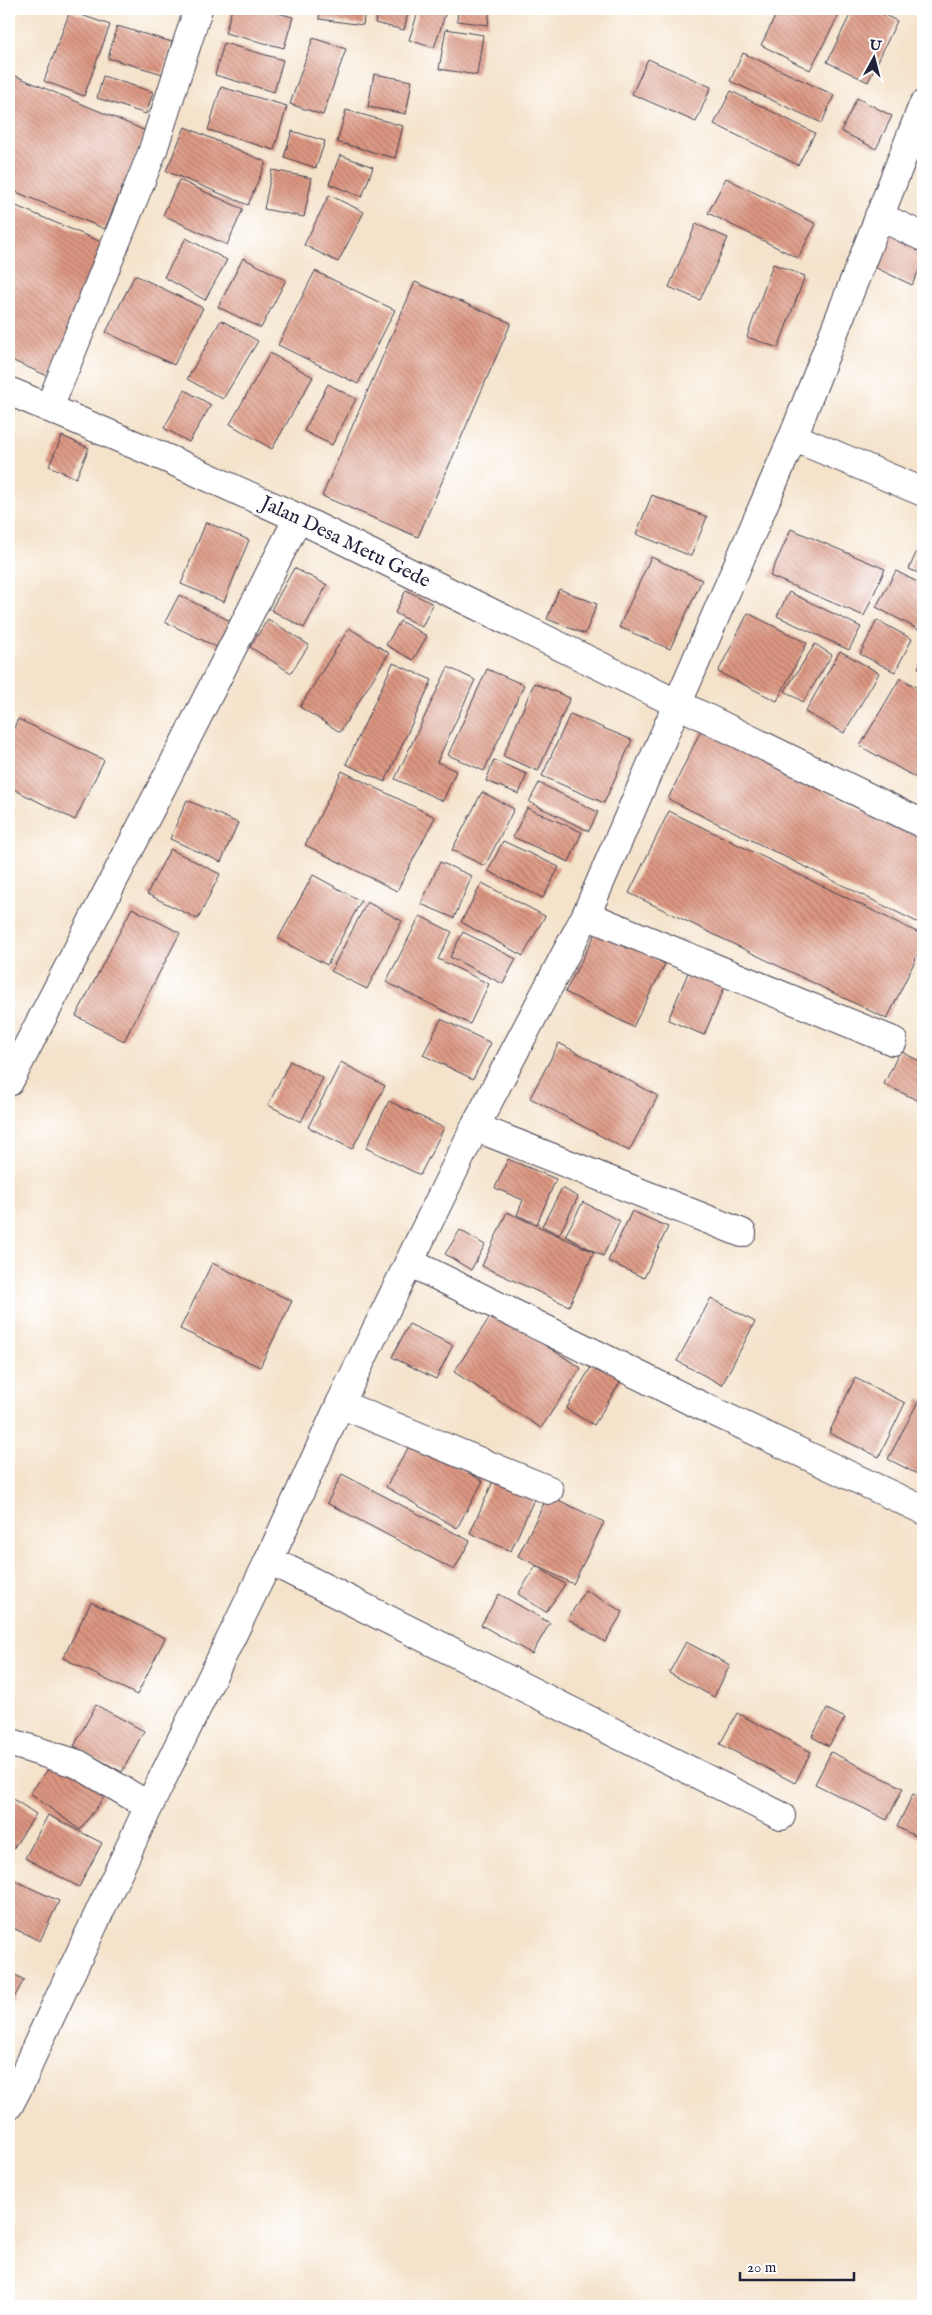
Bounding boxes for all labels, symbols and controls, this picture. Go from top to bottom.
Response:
north arrow [850,32,900,82]
text: U [867,36,884,56]
street label: Jalan Desa Metu Gede [255,490,435,593]
scale bar [740,2250,853,2282]
text: 20 m [747,2258,777,2277]

